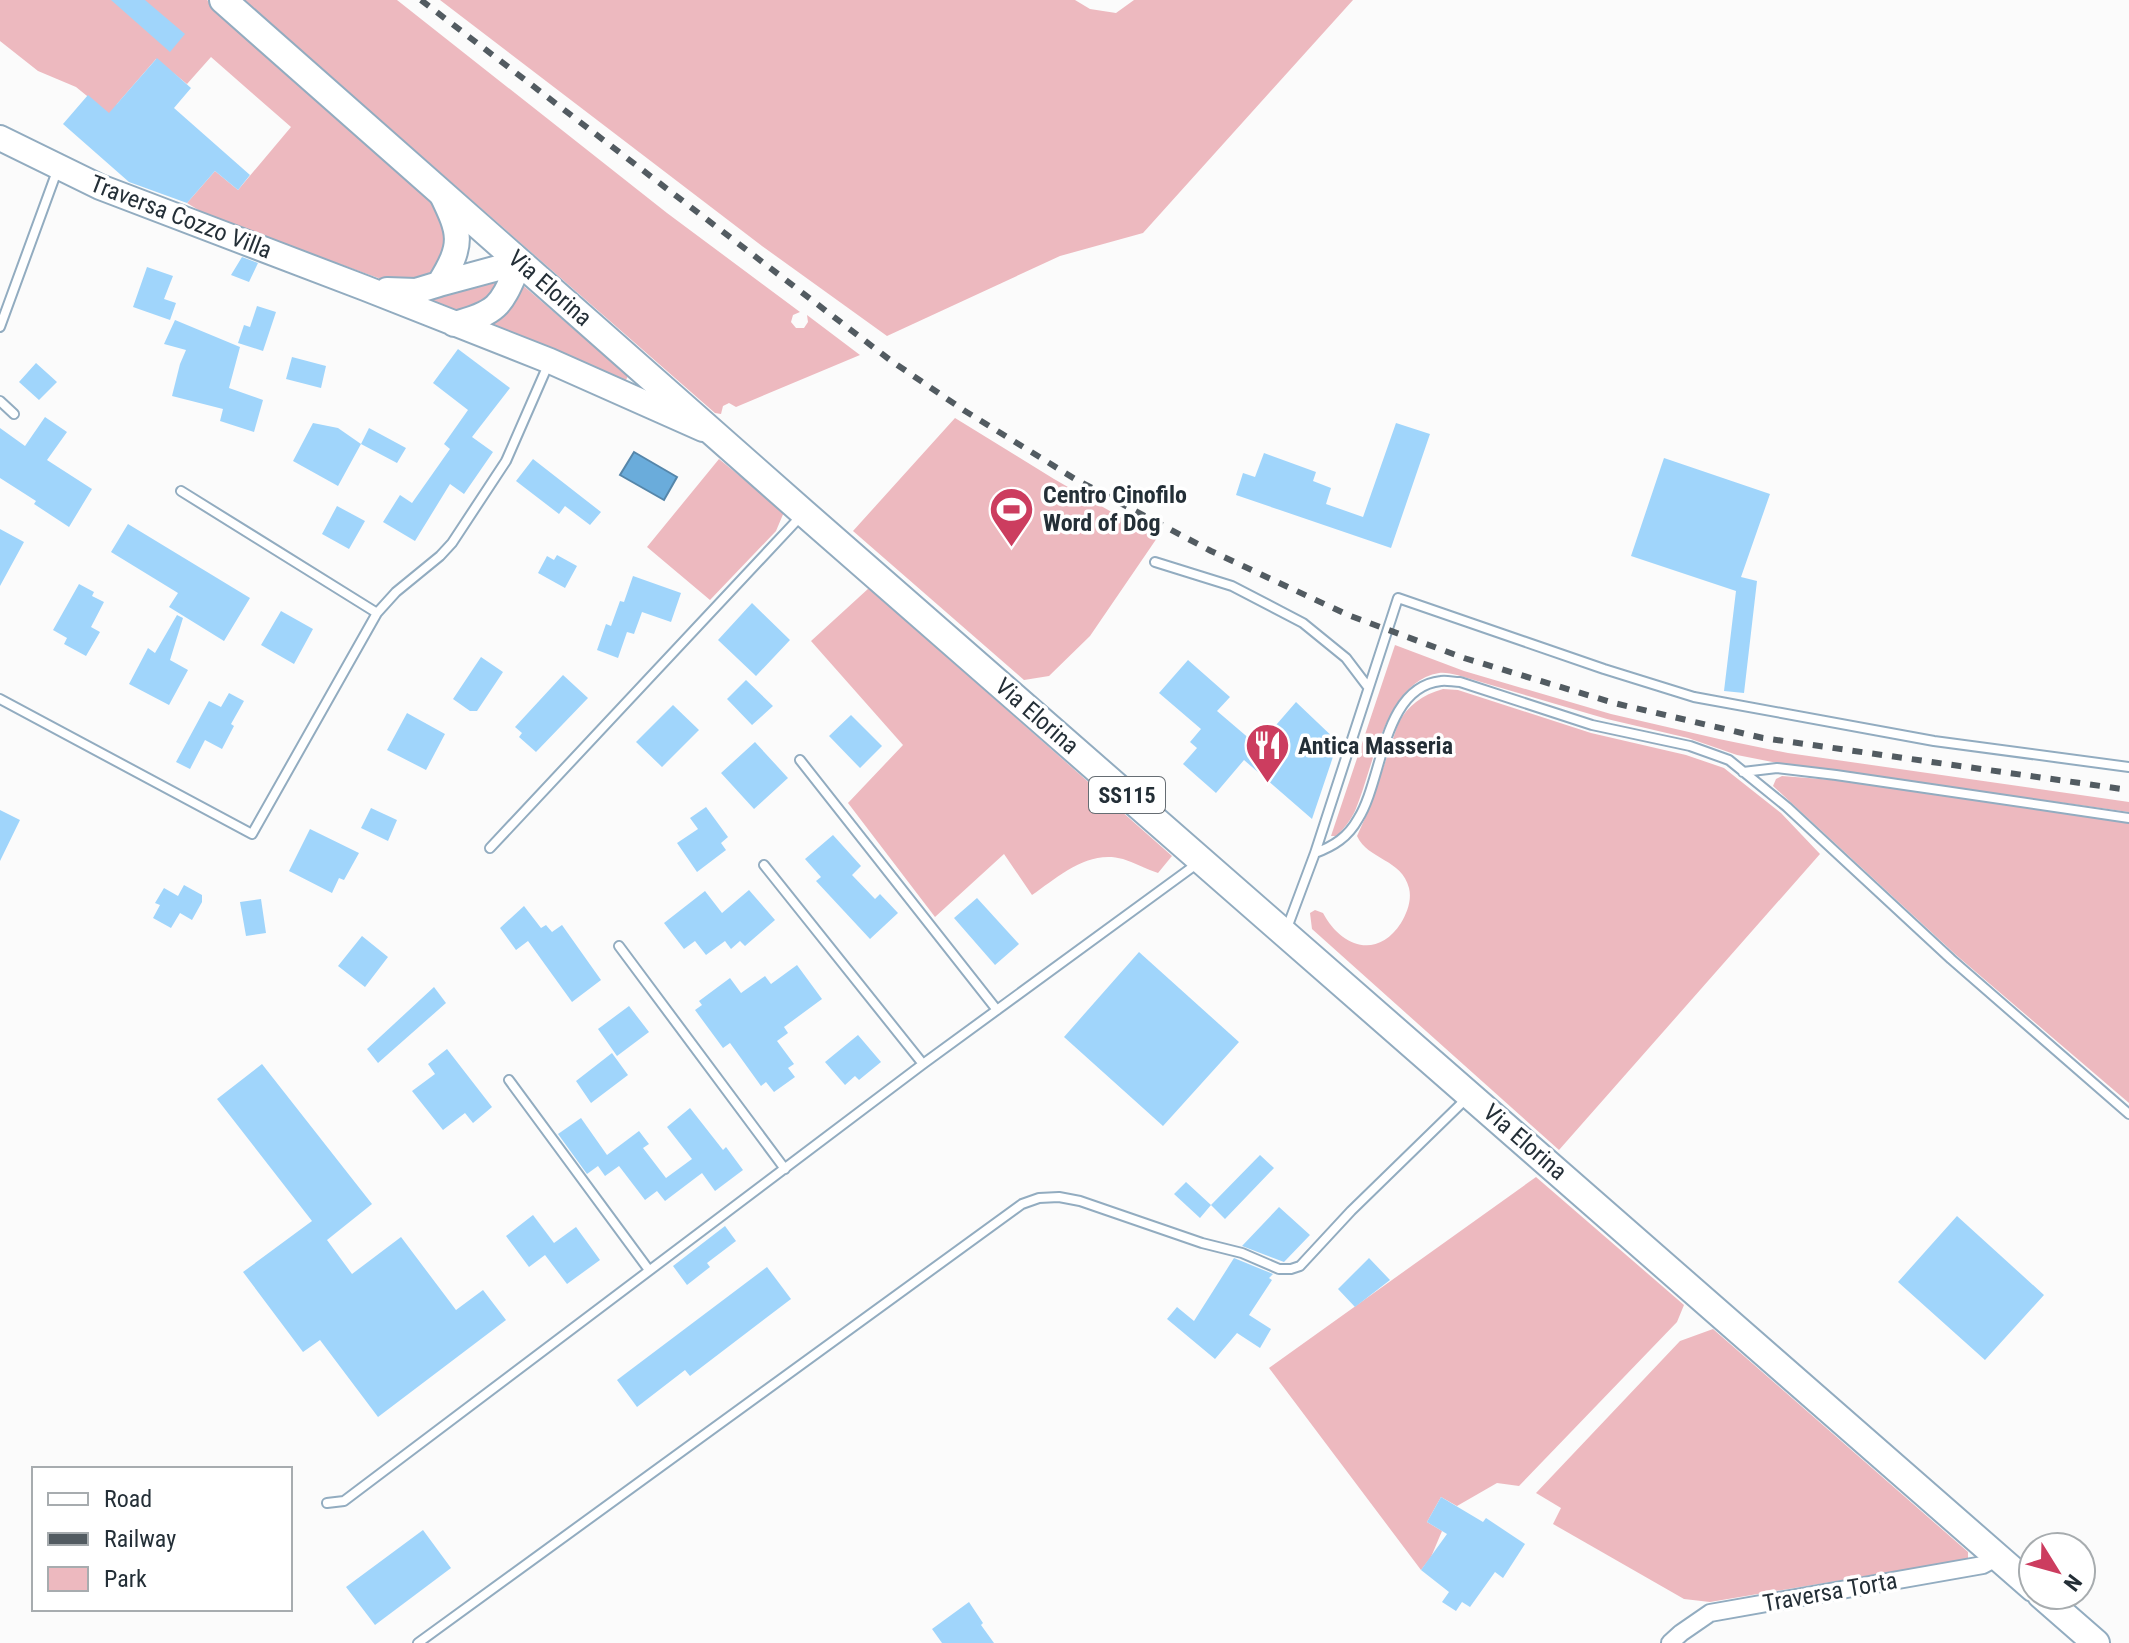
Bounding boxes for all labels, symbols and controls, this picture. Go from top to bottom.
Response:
street label: Traversa Cozzo Villa [86,170,276,264]
street label: Via Elorina [503,244,597,332]
place label: Centro Cinofilo Word of Dog [1043,481,1187,537]
sports icon: Centro Cinofilo Word of Dog [988,485,1036,548]
street label: Via Elorina [990,672,1084,760]
restaurant icon: Antica Masseria [1243,722,1291,785]
place label: Antica Masseria [1298,732,1453,760]
road number: SS115 [1089,777,1165,813]
street label: Via Elorina [1478,1098,1572,1186]
legend [32,1467,292,1611]
text: Road [104,1485,152,1513]
text: Railway [104,1525,176,1553]
north arrow [2017,1531,2097,1611]
text: Park [104,1565,147,1593]
street label: Traversa Torta [1761,1566,1899,1618]
text: N [2059,1570,2087,1596]

